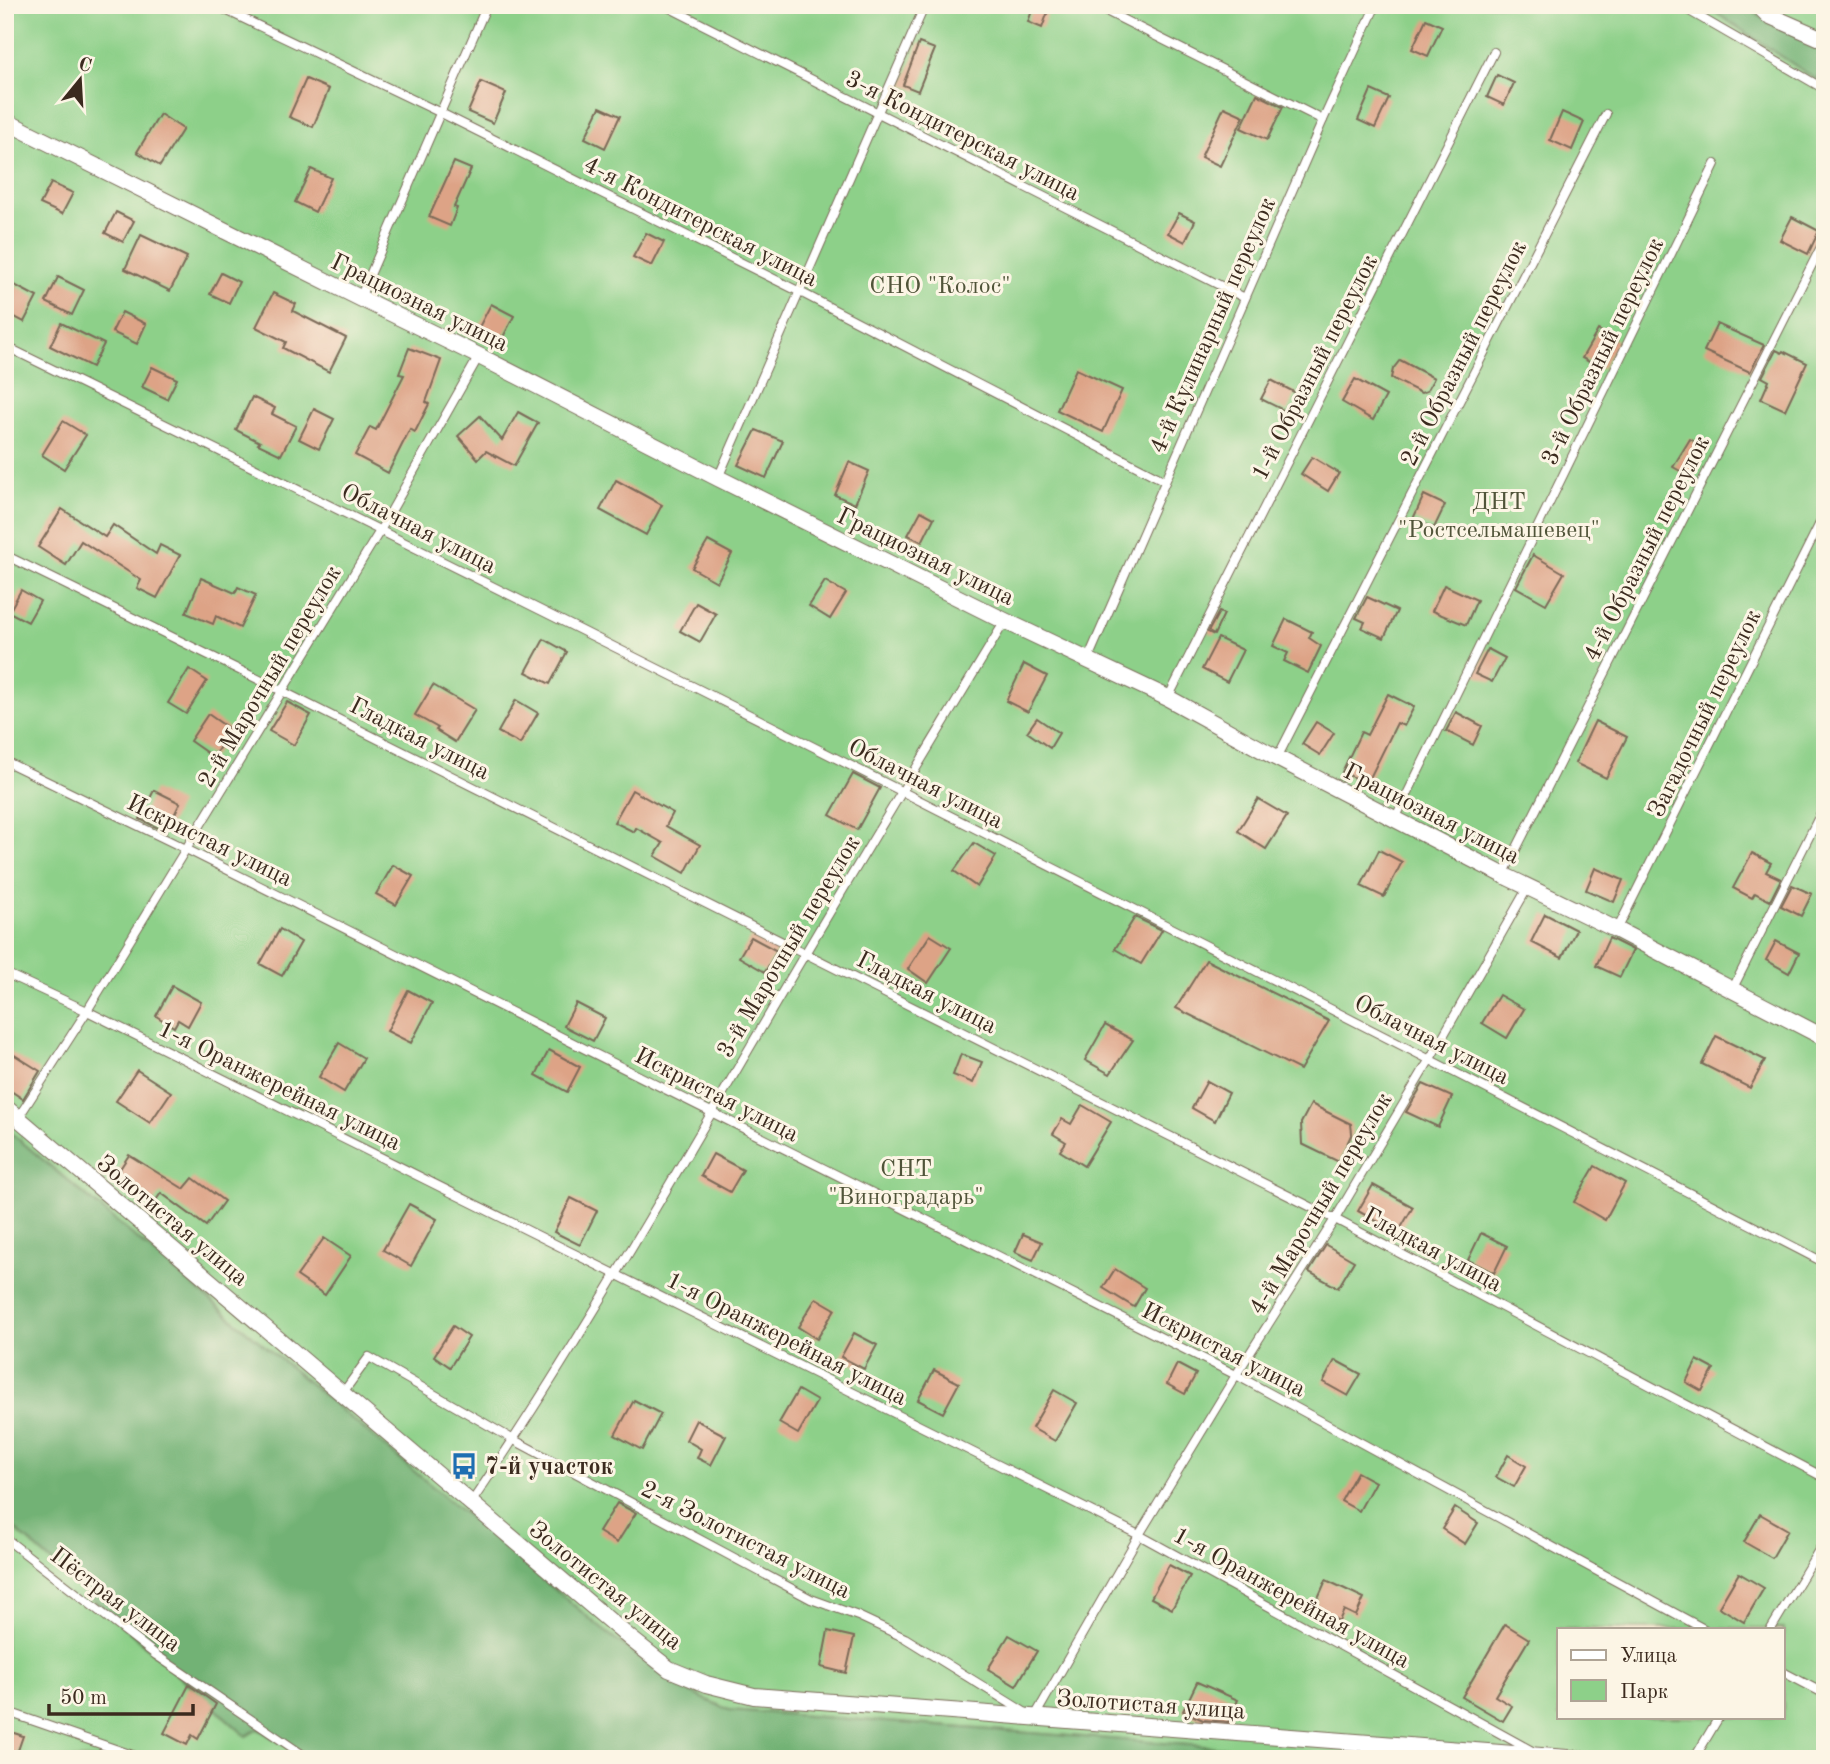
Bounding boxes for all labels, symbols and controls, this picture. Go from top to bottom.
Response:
north arrow [46,46,116,116]
text: С [76,55,93,77]
street label: 3-я Кондитерская улица [841,67,1083,206]
street label: 4-я Кондитерская улица [579,153,821,292]
street label: 4-й Кулинарный переулок [1146,194,1281,457]
street label: 3-й Образный переулок [1538,234,1669,469]
street label: 2-й Образный переулок [1397,237,1532,471]
street label: Грациозная улица [327,251,512,357]
street label: 1-й Образный переулок [1248,251,1383,485]
park label: СНО "Колос" [869,275,1011,299]
street label: 4-й Образный переулок [1580,432,1715,666]
street label: Облачная улица [337,480,500,579]
park label: ДНТ "Ростсельмашевец" [1398,491,1600,543]
street label: Грациозная улица [833,505,1018,611]
street label: 2-й Марочный переулок [195,562,347,792]
street label: Загадочный переулок [1645,606,1767,821]
street label: Гладкая улица [345,694,493,785]
street label: Облачная улица [844,735,1007,834]
street label: Грациозная улица [1339,760,1523,870]
street label: Искристая улица [123,791,296,892]
street label: 3-й Марочный переулок [714,832,866,1062]
street label: Гладкая улица [852,948,1000,1039]
street label: Облачная улица [1350,991,1513,1090]
street label: 1-я Оранжерейная улица [154,1018,404,1156]
street label: Искристая улица [630,1044,802,1148]
street label: 4-й Марочный переулок [1246,1089,1398,1319]
street label: Золотистая улица [91,1151,252,1292]
park label: СНТ "Виноградарь" [828,1158,984,1210]
street label: Гладкая улица [1359,1204,1506,1297]
street label: 1-я Оранжерейная улица [662,1269,910,1411]
street label: Искристая улица [1137,1299,1309,1403]
bus stop icon: 7-й участок [449,1451,479,1481]
place label: 7-й участок [485,1456,613,1480]
street label: 2-я Золотистая улица [637,1478,854,1604]
street label: Золотистая улица [524,1518,686,1656]
street label: 1-я Оранжерейная улица [1169,1524,1414,1674]
street label: Пёстрая улица [45,1544,185,1657]
legend [1557,1628,1784,1718]
text: Улица [1620,1646,1677,1667]
scale bar [49,1673,192,1717]
text: Парк [1620,1682,1669,1703]
street label: Золотистая улица [1056,1687,1246,1725]
text: 50 m [60,1688,107,1709]

